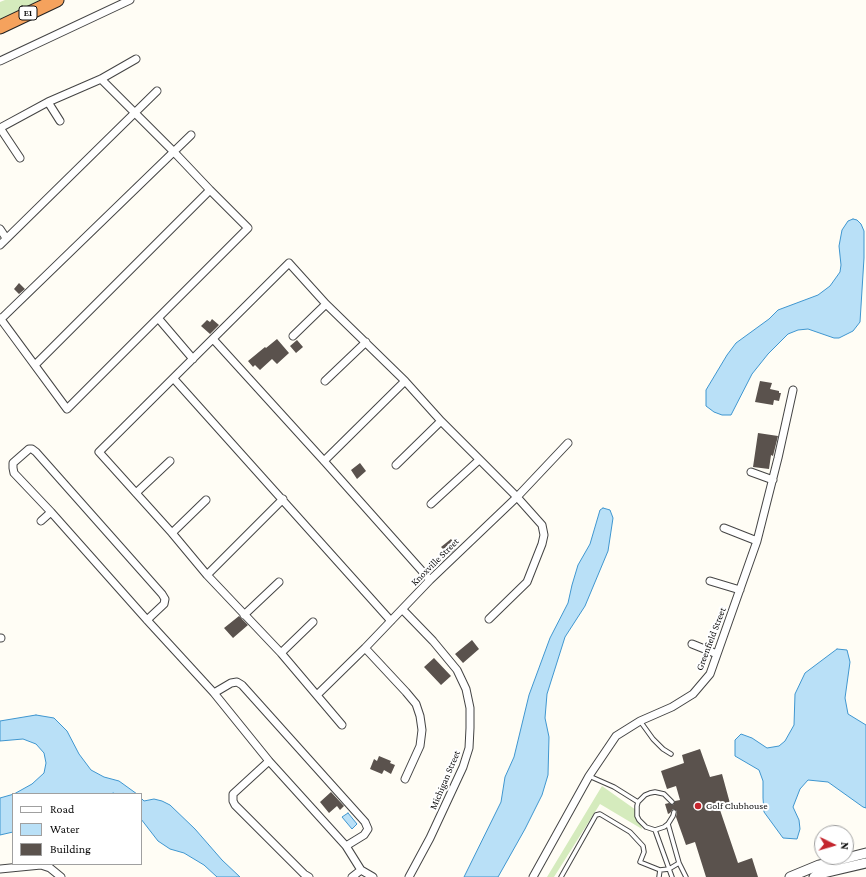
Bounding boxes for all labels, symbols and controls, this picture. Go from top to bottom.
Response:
road number: E1 [19,6,37,20]
street label: Knoxville Street [409,536,461,588]
street label: Greenfield Street [693,606,729,672]
street label: Michigan Street [427,749,463,811]
legend [12,793,142,865]
place label: Golf Clubhouse [706,800,768,812]
marker: Golf Clubhouse [693,801,703,811]
text: Road [50,802,74,816]
text: Water [50,822,79,836]
north arrow [814,825,854,865]
text: Building [50,842,91,856]
text: N [839,842,851,850]

